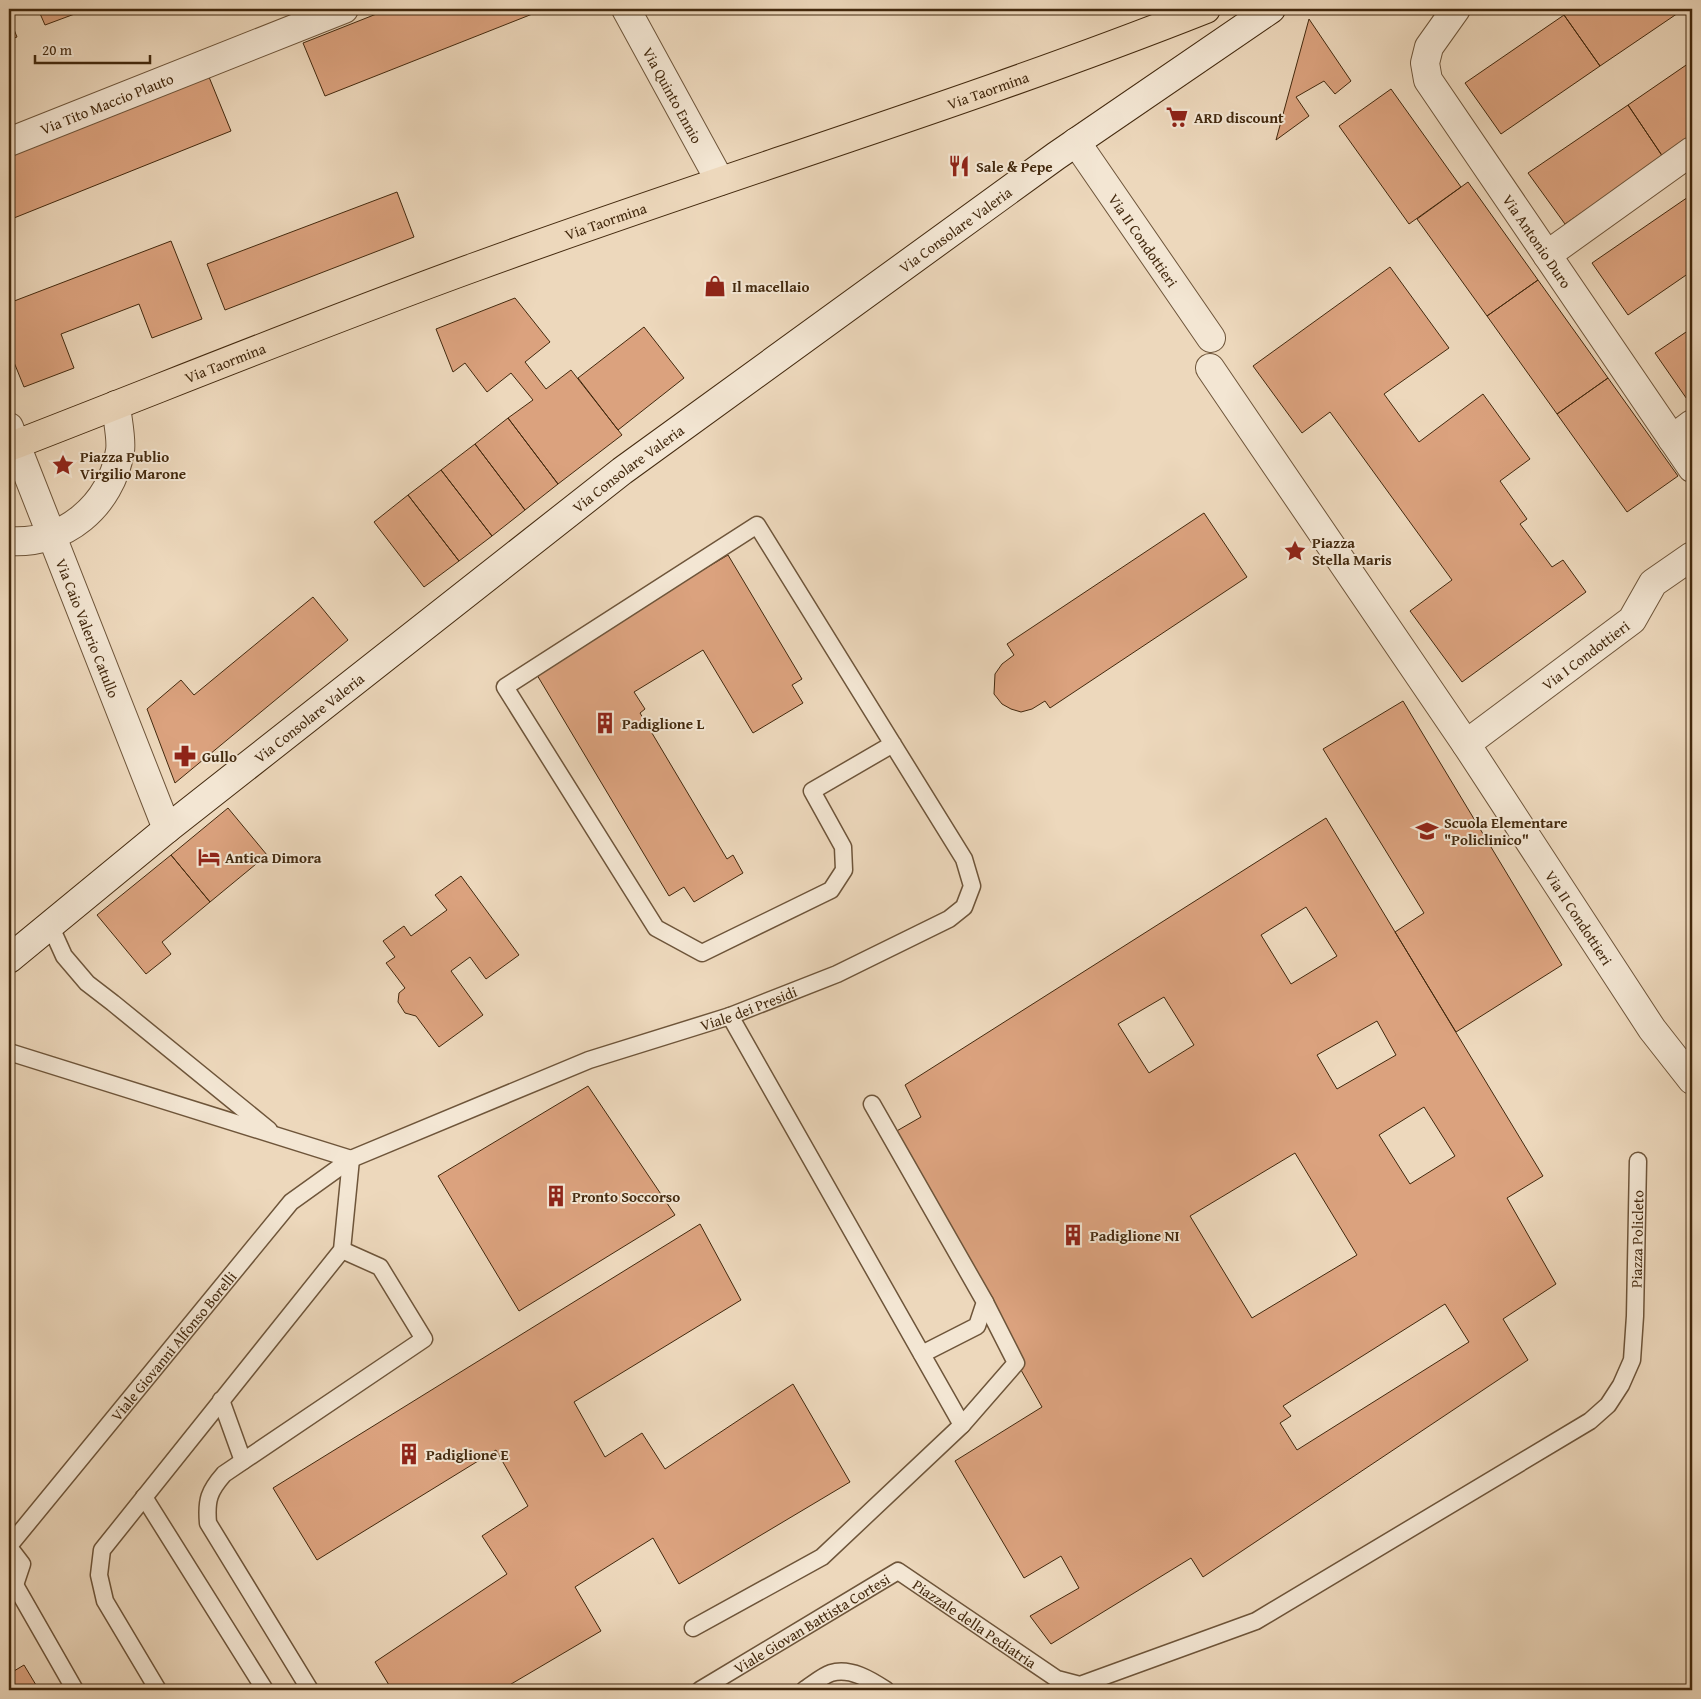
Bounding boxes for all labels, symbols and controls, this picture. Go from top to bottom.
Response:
scale bar [35,32,150,64]
text: 20 m [42,39,73,60]
street label: Via Quinto Ennio [638,43,708,147]
street label: Via Taormina [944,66,1031,114]
street label: Via Tito Maccio Plauto [37,67,177,139]
supermarket icon: ARD discount [1164,104,1190,130]
place label: ARD discount [1194,107,1284,128]
restaurant icon: Sale & Pepe [946,153,972,179]
place label: Sale & Pepe [976,156,1053,177]
street label: Via Consolare Valeria [894,181,1016,277]
street label: Via II Condottieri [1104,189,1183,291]
street label: Via Antonio Duro [1498,190,1577,292]
street label: Via Taormina [562,197,649,245]
shop icon: Il macellaio [702,273,728,299]
place label: Il macellaio [732,276,809,297]
street label: Via Taormina [181,337,268,388]
street label: Via Consolare Valeria [568,419,688,517]
place label: Piazza Publio Virgilio Marone [80,446,186,484]
place icon: Piazza Publio Virgilio Marone [50,452,76,478]
place label: Piazza Stella Maris [1312,532,1392,570]
place icon: Piazza Stella Maris [1282,538,1308,564]
street label: Via Caio Valerio Catullo [51,555,125,701]
street label: Via I Condottieri [1537,615,1634,695]
street label: Via Consolare Valeria [249,668,368,767]
building icon: Padiglione L [592,710,618,736]
place label: Padiglione L [622,713,704,734]
pharmacy icon: Gullo [172,743,198,769]
place label: Gullo [202,746,237,767]
place label: Scuola Elementare "Policlinico" [1444,812,1568,850]
school or university icon: Scuola Elementare "Policlinico" [1414,818,1440,844]
hotel icon: Antica Dimora [196,844,222,870]
place label: Antica Dimora [225,847,322,868]
street label: Via II Condottieri [1541,866,1618,969]
street label: Viale dei Presidi [697,980,800,1035]
building icon: Pronto Soccorso [543,1183,569,1209]
place label: Pronto Soccorso [572,1186,680,1207]
street label: Piazza Policleto [1625,1190,1648,1288]
building icon: Padiglione NI [1060,1222,1086,1248]
place label: Padiglione NI [1090,1225,1179,1246]
street label: Viale Giovanni Alfonso Borelli [106,1266,241,1425]
building icon: Padiglione E [396,1441,422,1467]
place label: Padiglione E [426,1444,508,1465]
street label: Viale Giovan Battista Cortesi [729,1568,893,1678]
street label: Piazzale della Pediatria [909,1574,1041,1673]

